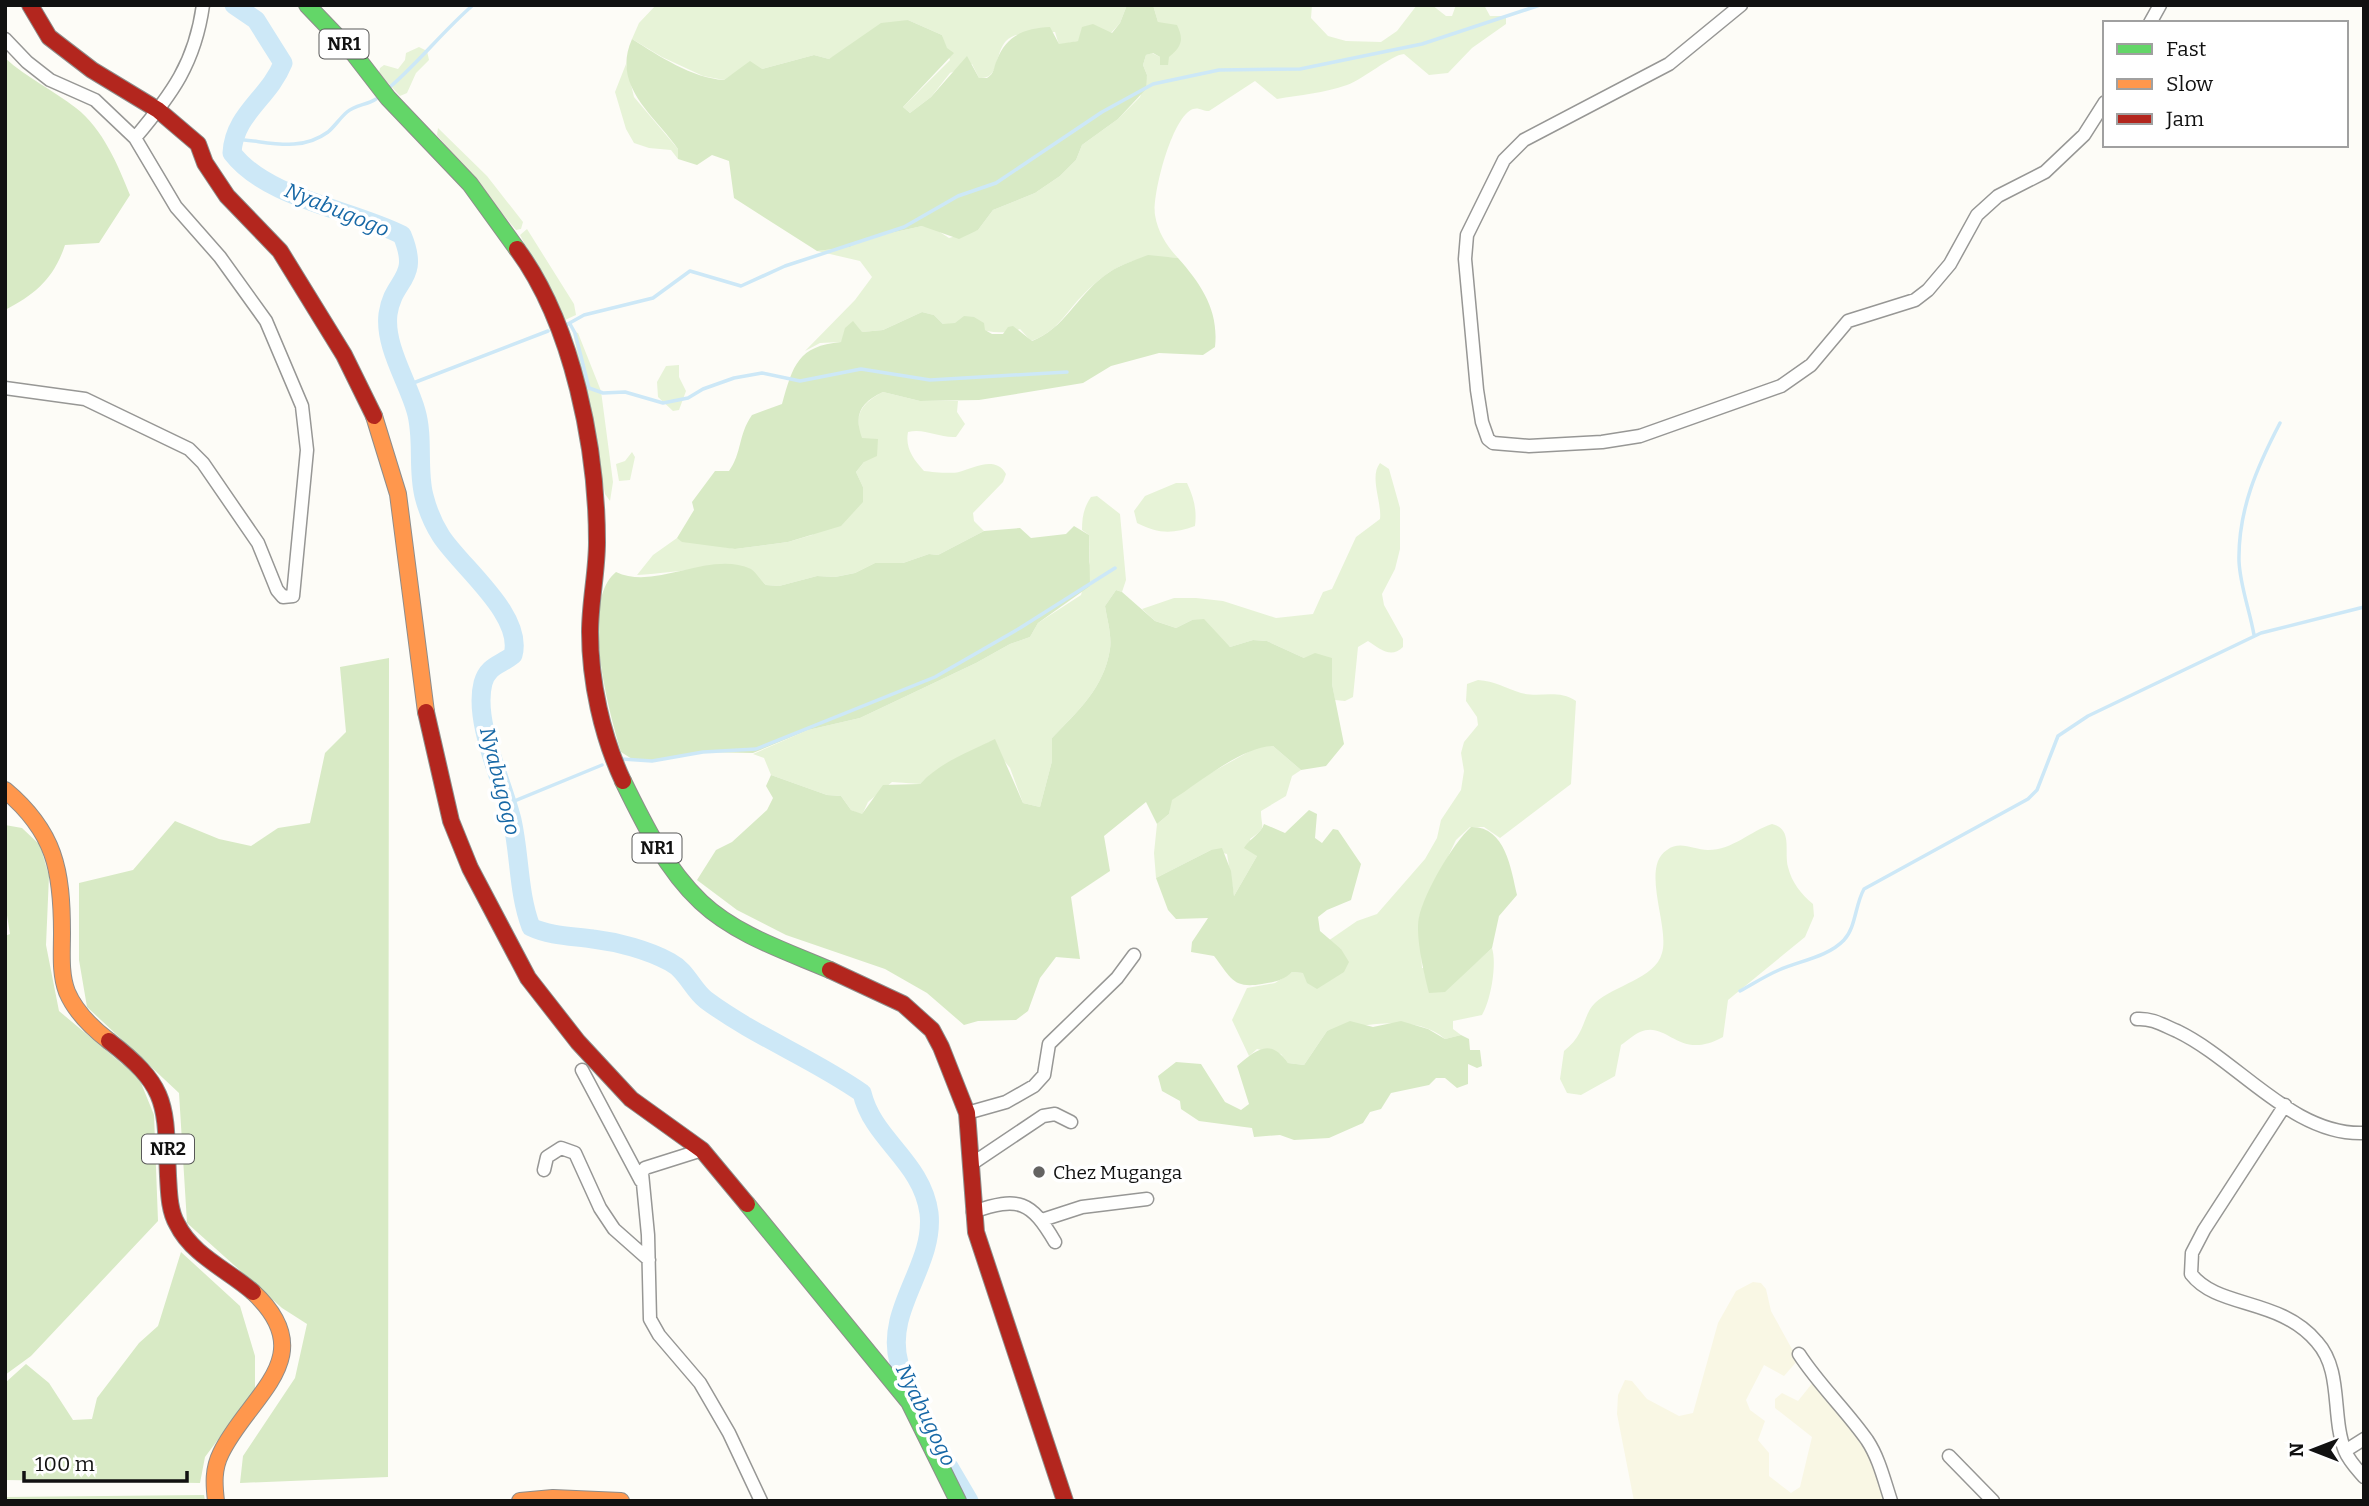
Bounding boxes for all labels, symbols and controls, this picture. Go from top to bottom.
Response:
legend [2103,21,2348,147]
road number: NR1 [320,29,368,58]
text: Fast [2166,36,2207,62]
text: Slow [2166,71,2213,97]
text: Jam [2165,106,2204,132]
water label: Nyabugogo [281,177,393,243]
water label: Nyabugogo [474,724,526,838]
road number: NR1 [632,834,682,862]
road number: NR2 [142,1134,194,1164]
place label: Chez Muganga [1053,1161,1183,1184]
marker: Chez Muganga [1031,1164,1047,1180]
water label: Nyabugogo [890,1360,962,1470]
north arrow [2278,1415,2348,1485]
scale bar [24,1440,187,1484]
text: N [2285,1442,2308,1457]
text: 100 m [35,1451,95,1477]

